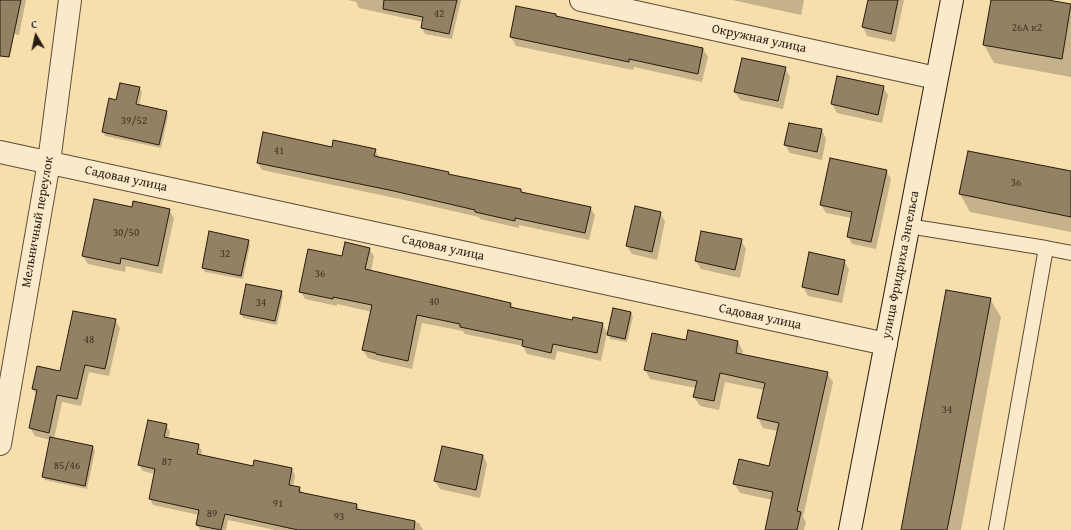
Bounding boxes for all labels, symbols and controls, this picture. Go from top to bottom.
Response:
house number: 42 [434,7,444,21]
north arrow [16,16,56,56]
text: С [30,16,38,33]
street label: Окружная улица [710,21,808,57]
house number: 26А к2 [1012,21,1042,35]
house number: 39/52 [121,114,147,128]
house number: 41 [274,144,284,158]
street label: Мельничный переулок [19,155,57,289]
street label: Садовая улица [83,163,169,195]
house number: 36 [1011,176,1021,190]
street label: улица Фридриха Энгельса [879,190,923,340]
house number: 30/50 [113,226,139,240]
street label: Садовая улица [400,232,486,264]
house number: 32 [220,247,230,261]
house number: 36 [315,267,325,281]
house number: 40 [429,295,439,309]
house number: 34 [256,296,266,310]
street label: Садовая улица [717,301,803,333]
house number: 48 [84,333,94,347]
house number: 34 [942,403,952,417]
house number: 87 [162,455,172,469]
house number: 85/46 [54,459,80,473]
house number: 91 [273,497,283,511]
house number: 89 [207,507,217,521]
house number: 93 [334,510,344,524]

